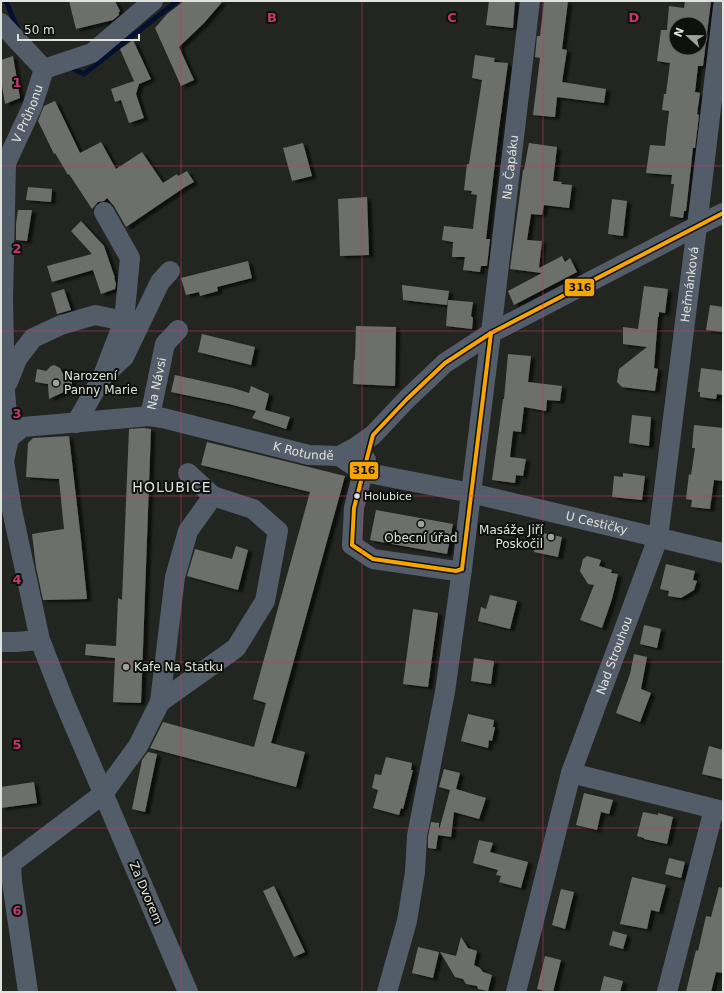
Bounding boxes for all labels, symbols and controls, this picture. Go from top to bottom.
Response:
text: B [267,10,277,25]
text: C [447,10,457,25]
text: D [629,10,640,25]
scale bar [18,16,139,42]
north arrow [668,16,708,56]
text: 50 m [24,23,55,37]
text: N [671,26,687,39]
text: 1 [12,75,22,90]
street label: V Průhonu [9,83,46,145]
street label: Na Čapáku [500,134,521,200]
text: 2 [12,241,22,256]
street label: Heřmánková [678,246,701,323]
line badge: 316 [564,278,595,297]
text: 316 [569,281,592,294]
street label: Na Návsi [144,356,169,411]
place label: Narození Panny Marie [64,369,138,397]
marker: Narození Panny Marie [51,378,61,388]
text: 3 [12,406,22,421]
street label: K Rotundě [271,439,334,463]
line badge: 316 [349,461,379,480]
text: 316 [353,464,376,477]
district label: HOLUBICE [132,479,212,495]
place label: Holubice [364,490,412,503]
marker: Holubice [352,491,362,501]
street label: U Cestičky [564,509,629,537]
marker: Obecní úřad [416,519,426,529]
place label: Masáže Jiří Poskočil [479,523,544,551]
place label: Obecní úřad [384,531,458,545]
marker: Masáže Jiří Poskočil [546,532,556,542]
text: 4 [12,572,22,587]
street label: Nad Strouhou [594,615,635,697]
place label: Kafe Na Statku [134,660,223,674]
marker: Kafe Na Statku [121,662,131,672]
text: 5 [12,737,22,752]
street label: Za Dvorem [127,860,165,926]
text: 6 [12,903,22,918]

